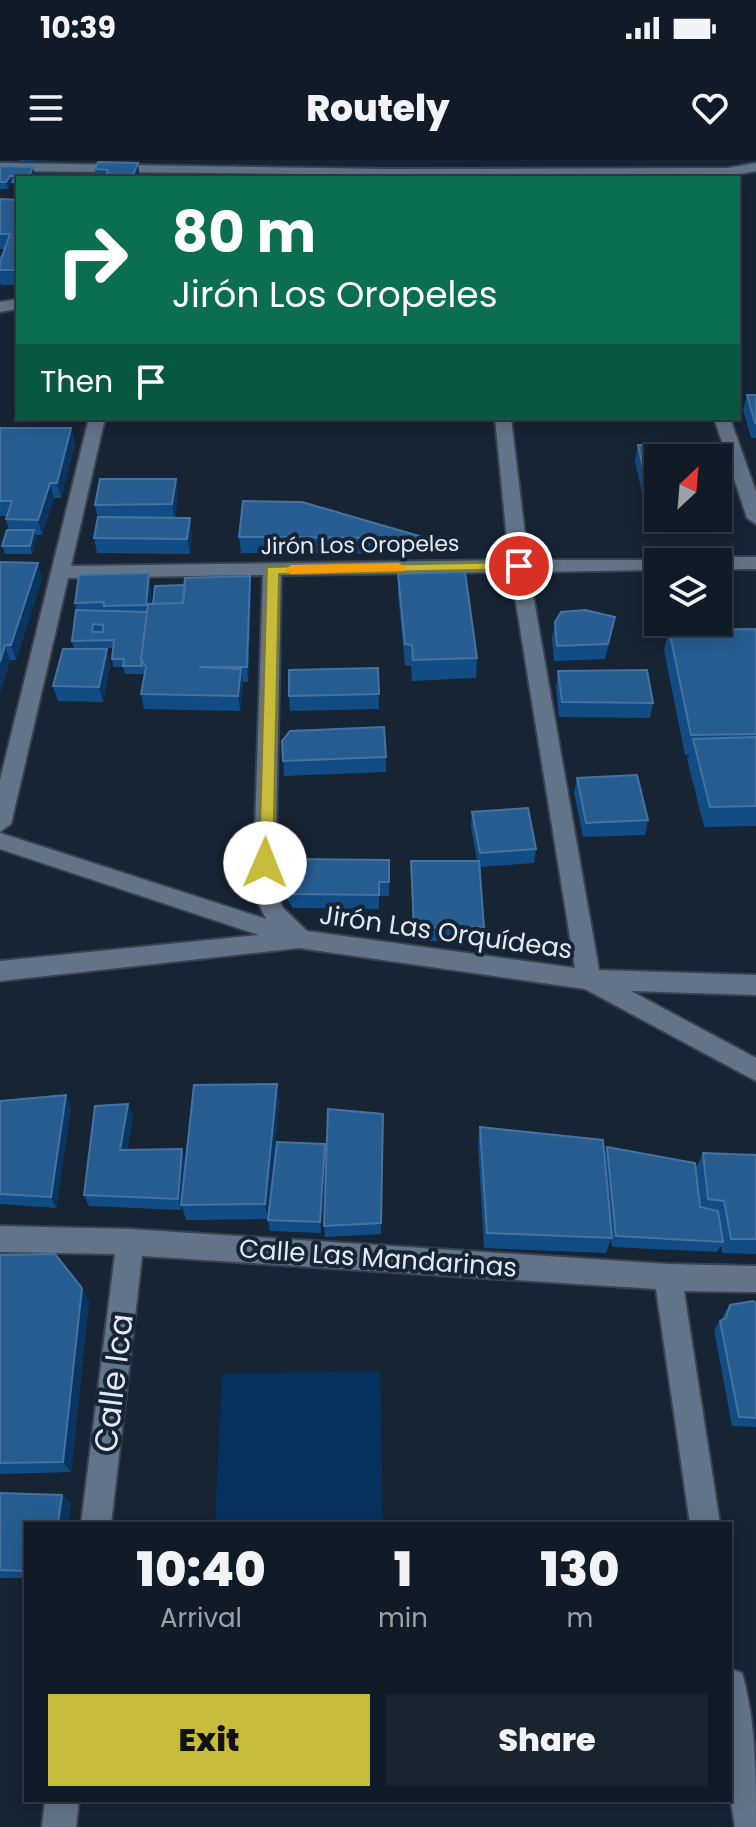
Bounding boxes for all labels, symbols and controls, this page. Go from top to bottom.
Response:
text: 10:39 [40,6,116,49]
text: Routely [306,83,450,134]
icon: menu [24,86,68,130]
icon: heart [688,86,732,130]
text: 80 m [172,193,316,272]
icon: right [40,208,144,312]
text: Jirón Los Oropeles [172,269,497,320]
text: Then [40,360,113,403]
icon: arrive [129,360,173,404]
north arrow [644,444,732,532]
map controls [644,444,732,636]
street label: Jirón Los Oropeles [260,528,460,562]
pin [485,532,553,600]
icon: arrive [497,544,541,588]
button: layers [644,548,732,636]
position arrow [223,821,307,905]
street label: Jirón Las Orquídeas [317,896,575,968]
street label: Calle Las Mandarinas [238,1230,518,1286]
street label: Calle Ica [82,1311,144,1455]
text: 10:40 [136,1536,266,1603]
text: 1 [394,1536,412,1603]
text: 130 [540,1536,620,1603]
text: Arrival [160,1600,242,1636]
text: min [378,1600,428,1636]
text: m [567,1600,593,1636]
button: Exit [48,1694,370,1786]
button: Share [386,1694,708,1786]

